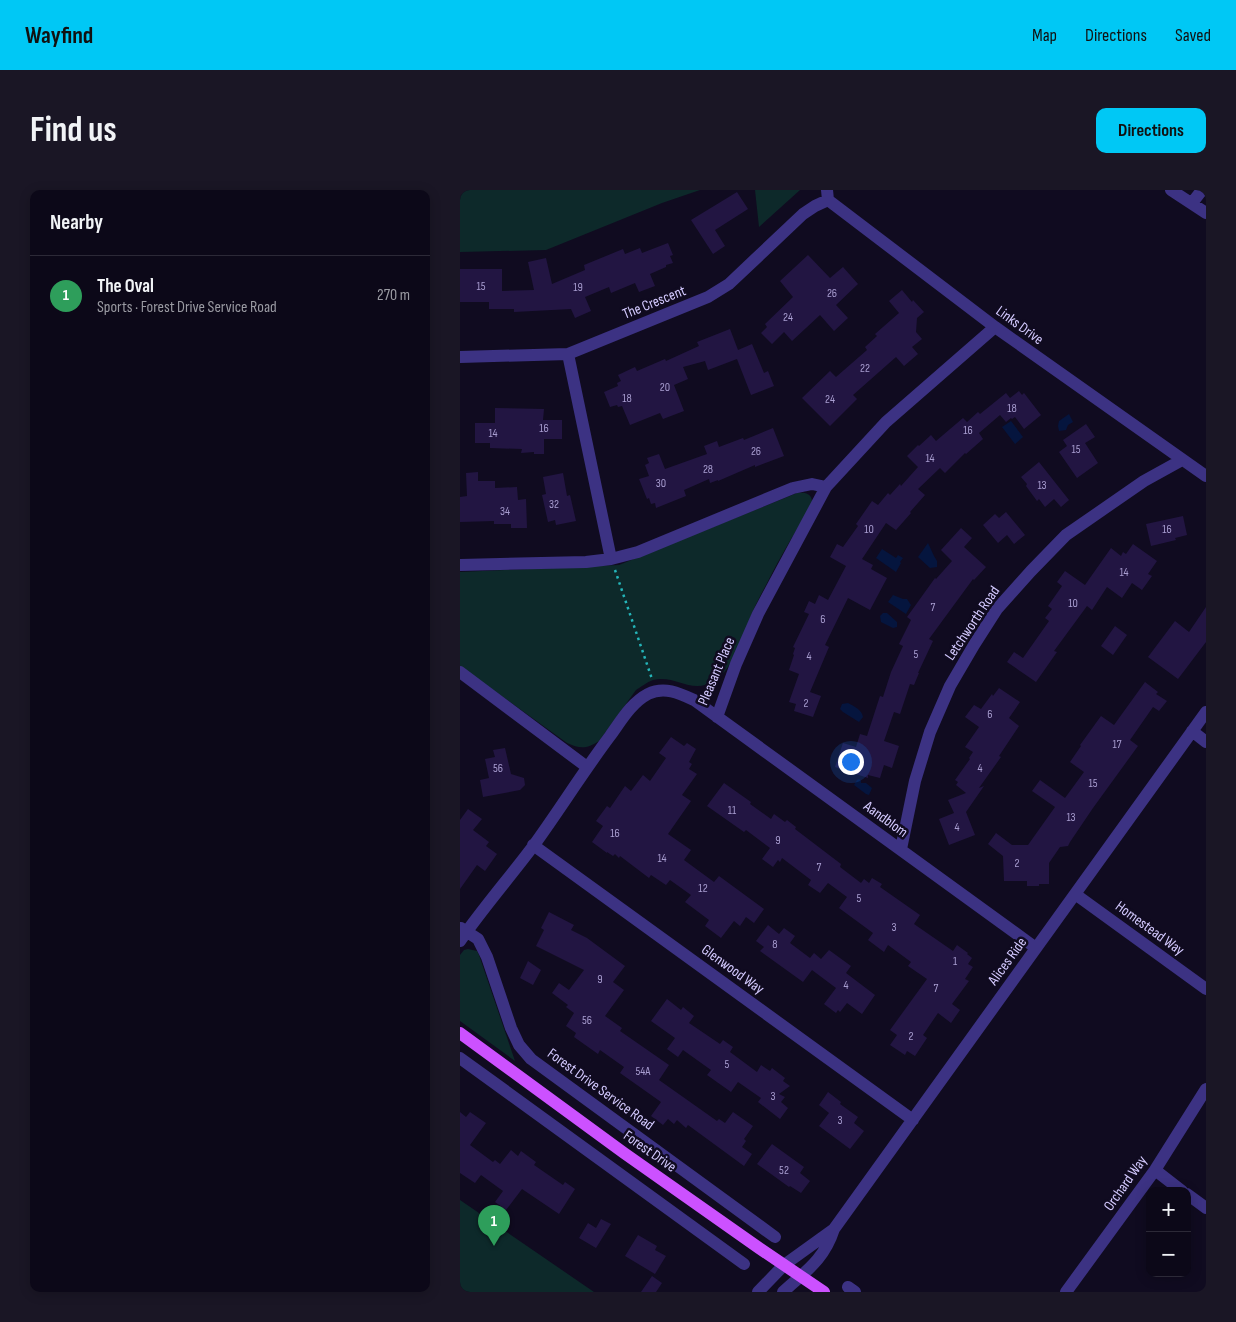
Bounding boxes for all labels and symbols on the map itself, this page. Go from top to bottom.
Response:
house number: 15 [476,279,486,294]
house number: 19 [573,280,583,295]
street label: The Crescent [620,281,689,324]
house number: 26 [827,286,837,301]
street label: Links Drive [992,302,1047,349]
house number: 24 [783,310,793,325]
house number: 22 [860,361,870,376]
house number: 20 [660,380,670,395]
house number: 18 [622,391,632,406]
house number: 24 [825,392,835,407]
house number: 18 [1007,401,1017,416]
house number: 16 [539,421,549,436]
house number: 16 [963,423,973,438]
house number: 14 [488,426,498,441]
house number: 15 [1071,442,1081,457]
house number: 26 [751,444,761,459]
house number: 14 [925,451,935,466]
house number: 28 [703,462,713,477]
house number: 30 [656,476,666,491]
house number: 13 [1037,478,1047,493]
house number: 32 [549,497,559,512]
house number: 34 [500,504,510,519]
house number: 10 [864,522,874,537]
house number: 16 [1162,522,1172,537]
house number: 14 [1119,565,1129,580]
street label: Letchworth Road [941,582,1004,664]
house number: 10 [1068,596,1078,611]
house number: 7 [931,600,936,615]
house number: 6 [820,612,826,627]
street label: Pleasant Place [694,634,739,708]
house number: 5 [914,647,919,662]
house number: 4 [806,649,812,664]
house number: 2 [804,696,809,711]
house number: 6 [987,707,993,722]
house number: 17 [1113,737,1122,752]
your location [838,749,864,775]
house number: 56 [493,761,503,776]
house number: 4 [977,761,983,776]
house number: 15 [1088,776,1098,791]
street label: Aandblom [859,796,912,842]
house number: 11 [728,803,737,818]
house number: 13 [1066,810,1076,825]
house number: 4 [954,820,960,835]
house number: 16 [610,826,620,841]
house number: 9 [775,833,781,848]
house number: 14 [657,851,667,866]
house number: 2 [1015,856,1020,871]
house number: 7 [817,860,822,875]
house number: 12 [698,881,708,896]
house number: 5 [857,891,862,906]
street label: Homestead Way [1112,897,1188,960]
house number: 3 [891,920,897,935]
street label: Alices Ride [983,934,1031,990]
house number: 8 [772,937,778,952]
street label: Glenwood Way [698,940,768,999]
house number: 1 [953,954,958,969]
house number: 9 [597,972,603,987]
house number: 4 [843,978,849,993]
house number: 7 [934,981,939,996]
house number: 56 [582,1013,592,1028]
house number: 2 [909,1029,914,1044]
street label: Forest Drive Service Road [544,1044,658,1135]
house number: 5 [725,1057,730,1072]
house number: 54A [635,1064,651,1079]
house number: 3 [770,1089,776,1104]
house number: 3 [837,1113,843,1128]
street label: Forest Drive [620,1126,680,1176]
street label: Orchard Way [1100,1152,1151,1215]
house number: 52 [779,1163,789,1178]
pin: 1 [478,1205,510,1246]

